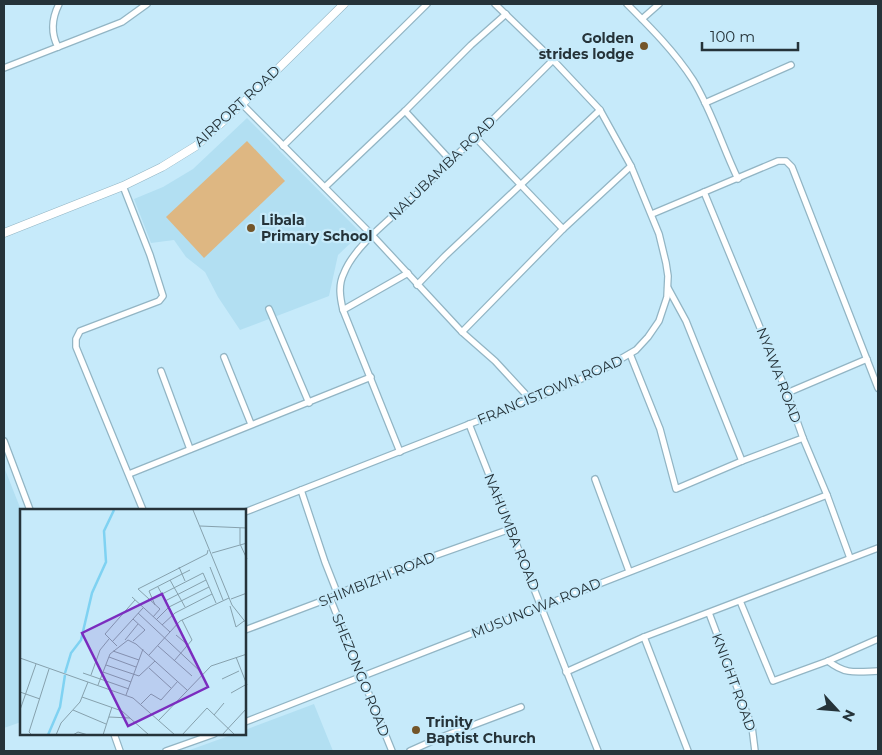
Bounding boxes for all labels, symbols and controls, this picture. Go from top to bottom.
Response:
scale bar [702,20,798,52]
text: 100 m [710,27,755,46]
place label: Golden strides lodge [539,29,634,63]
marker: Golden strides lodge [638,40,650,52]
street label: AIRPORT ROAD [190,61,284,151]
street label: NALUBAMBA ROAD [385,112,499,224]
place label: Libala Primary School [261,211,372,245]
marker: Libala Primary School [245,222,257,234]
street label: NYAWA ROAD [752,325,806,425]
street label: FRANCISTOWN ROAD [475,351,625,429]
street label: NAHUMBA ROAD [480,471,544,593]
inset map [20,509,246,735]
street label: SHIMBIZHI ROAD [316,547,438,611]
street label: MUSUNGWA ROAD [468,574,604,642]
street label: SHEZONGO ROAD [328,611,394,739]
street label: KNIGHT ROAD [708,631,760,733]
north arrow [812,685,862,735]
text: N [838,707,859,725]
place label: Trinity Baptist Church [426,713,536,747]
marker: Trinity Baptist Church [410,724,422,736]

